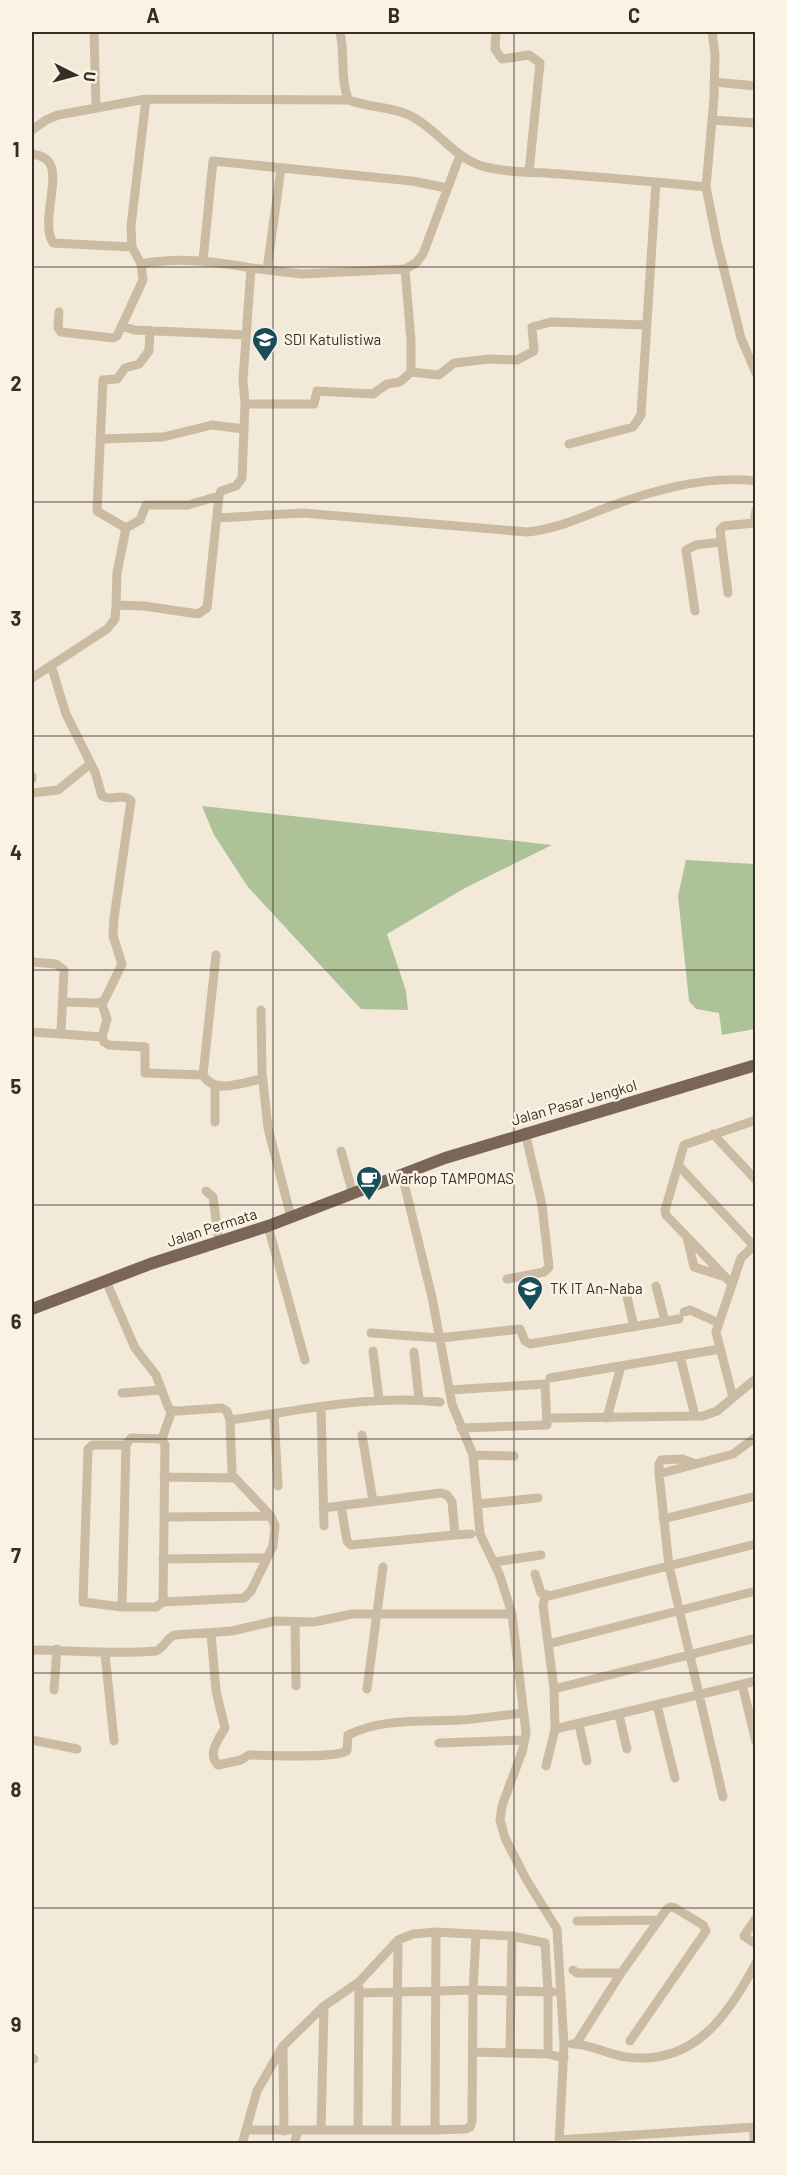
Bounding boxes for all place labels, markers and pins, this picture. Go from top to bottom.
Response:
school or university icon: SDI Katulistiwa [250,325,280,363]
place label: SDI Katulistiwa [284,330,381,348]
cafe icon: Warkop TAMPOMAS [354,1164,384,1202]
place label: Warkop TAMPOMAS [388,1169,514,1187]
school or university icon: TK IT An-Naba [515,1274,545,1312]
place label: TK IT An-Naba [550,1279,643,1297]

